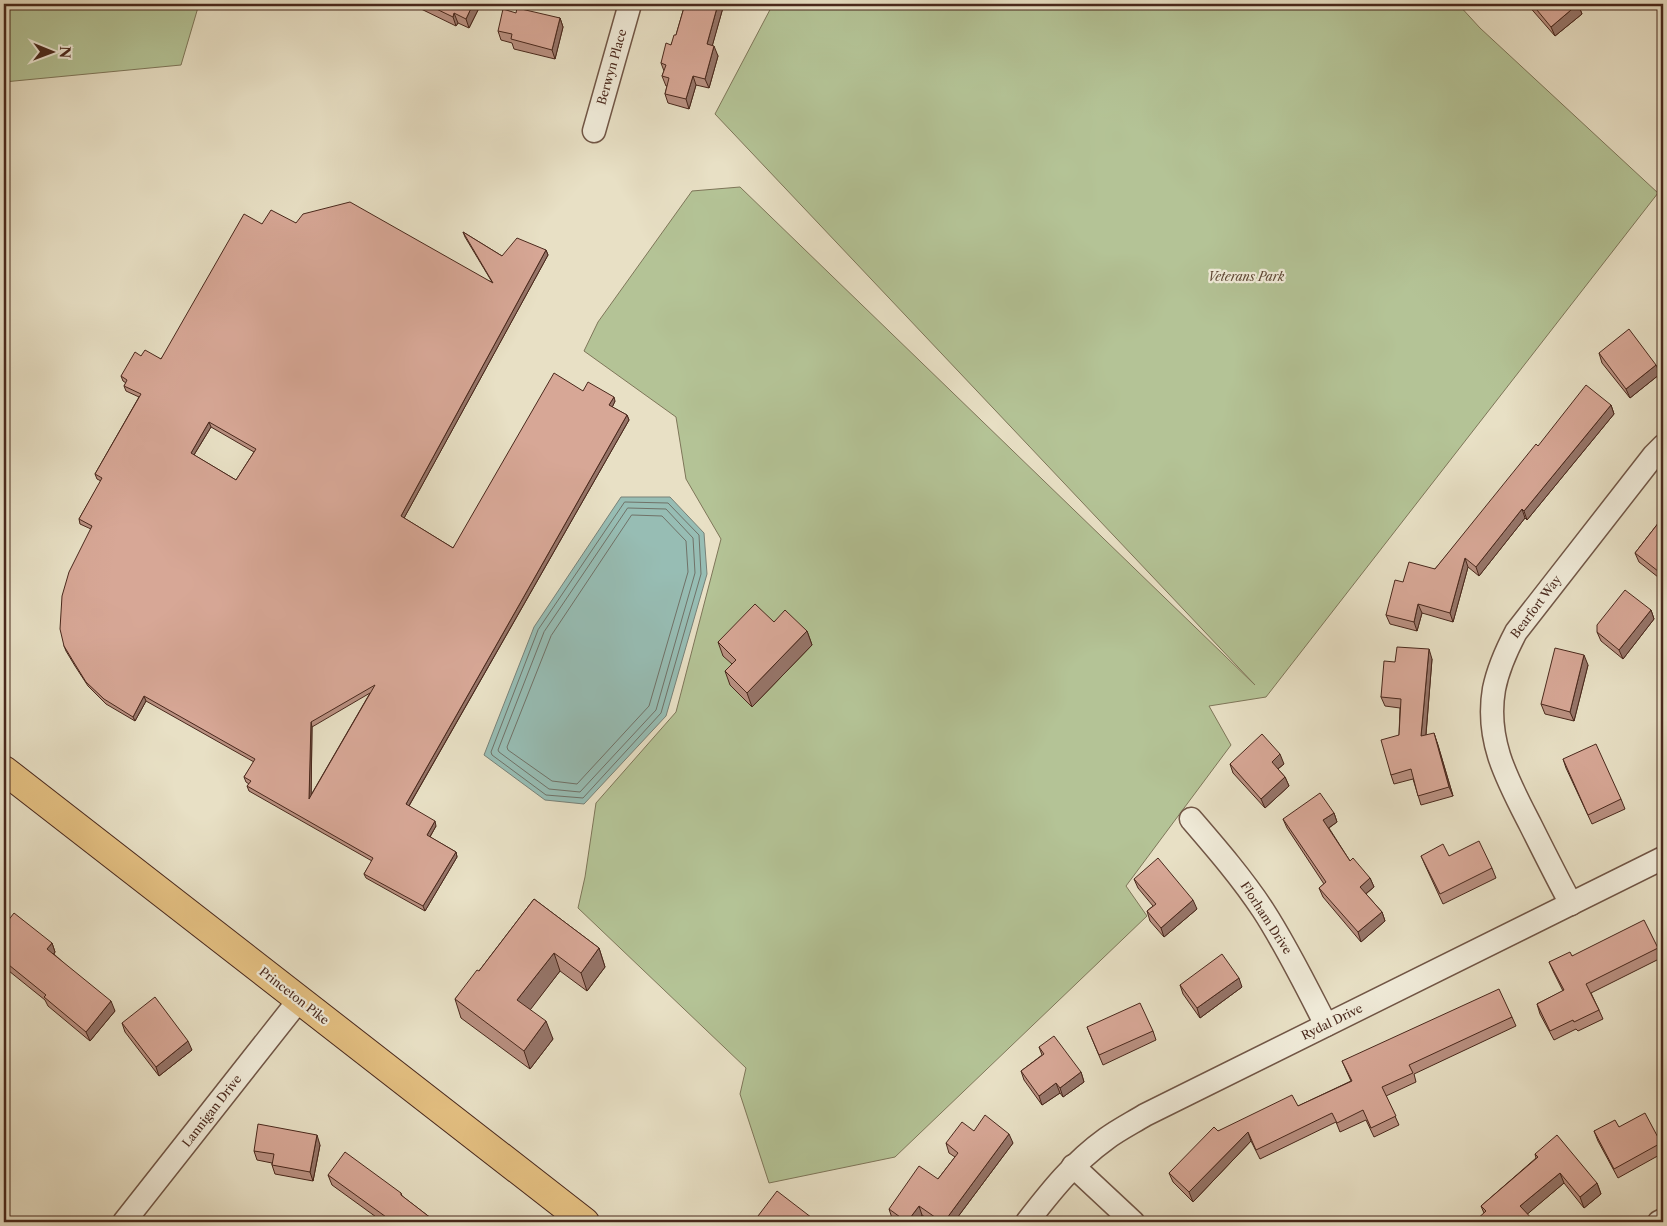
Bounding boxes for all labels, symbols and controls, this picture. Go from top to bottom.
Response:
street label: Berwyn Place [594,27,630,107]
north arrow [28,28,78,78]
text: N [56,46,74,58]
park label: Veterans Park [1208,269,1285,284]
street label: Bearfort Way [1507,572,1564,641]
street label: Florham Drive [1237,879,1296,957]
street label: Princeton Pike [256,964,332,1028]
street label: Rydal Drive [1299,1000,1365,1043]
street label: Lannigan Drive [179,1071,245,1150]

